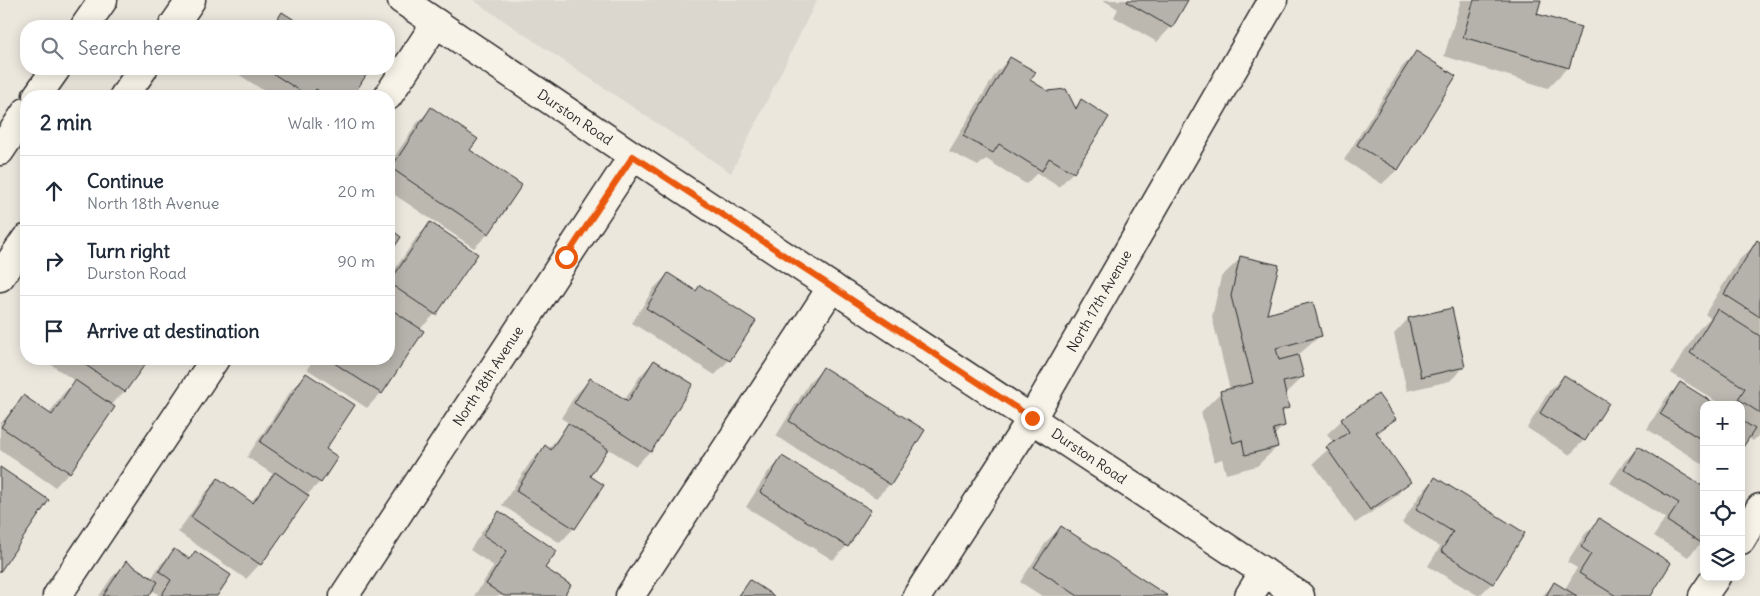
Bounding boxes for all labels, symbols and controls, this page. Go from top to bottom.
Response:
search box [20,20,395,75]
icon: search [38,34,66,62]
text: Search here [78,36,181,60]
street label: Durston Road [534,85,616,149]
text: 2 min [40,109,92,136]
text: Walk · 110 m [288,113,375,133]
text: Continue [87,169,164,193]
icon: ahead [40,177,68,205]
text: 20 m [338,181,375,201]
text: North 18th Avenue [87,193,220,213]
text: Turn right [87,239,170,263]
route start [555,246,578,269]
icon: right [40,247,68,275]
street label: North 17th Avenue [1063,247,1135,355]
text: 90 m [337,251,375,271]
text: Durston Road [87,263,186,283]
icon: arrive [40,317,68,345]
text: Arrive at destination [87,319,260,343]
street label: North 18th Avenue [449,322,527,430]
map controls [1700,401,1745,581]
button: + [1700,401,1745,446]
route end [1021,407,1044,430]
street label: Durston Road [1048,424,1130,488]
button: − [1700,446,1745,491]
button: locate [1700,491,1745,536]
button: layers [1700,536,1745,581]

